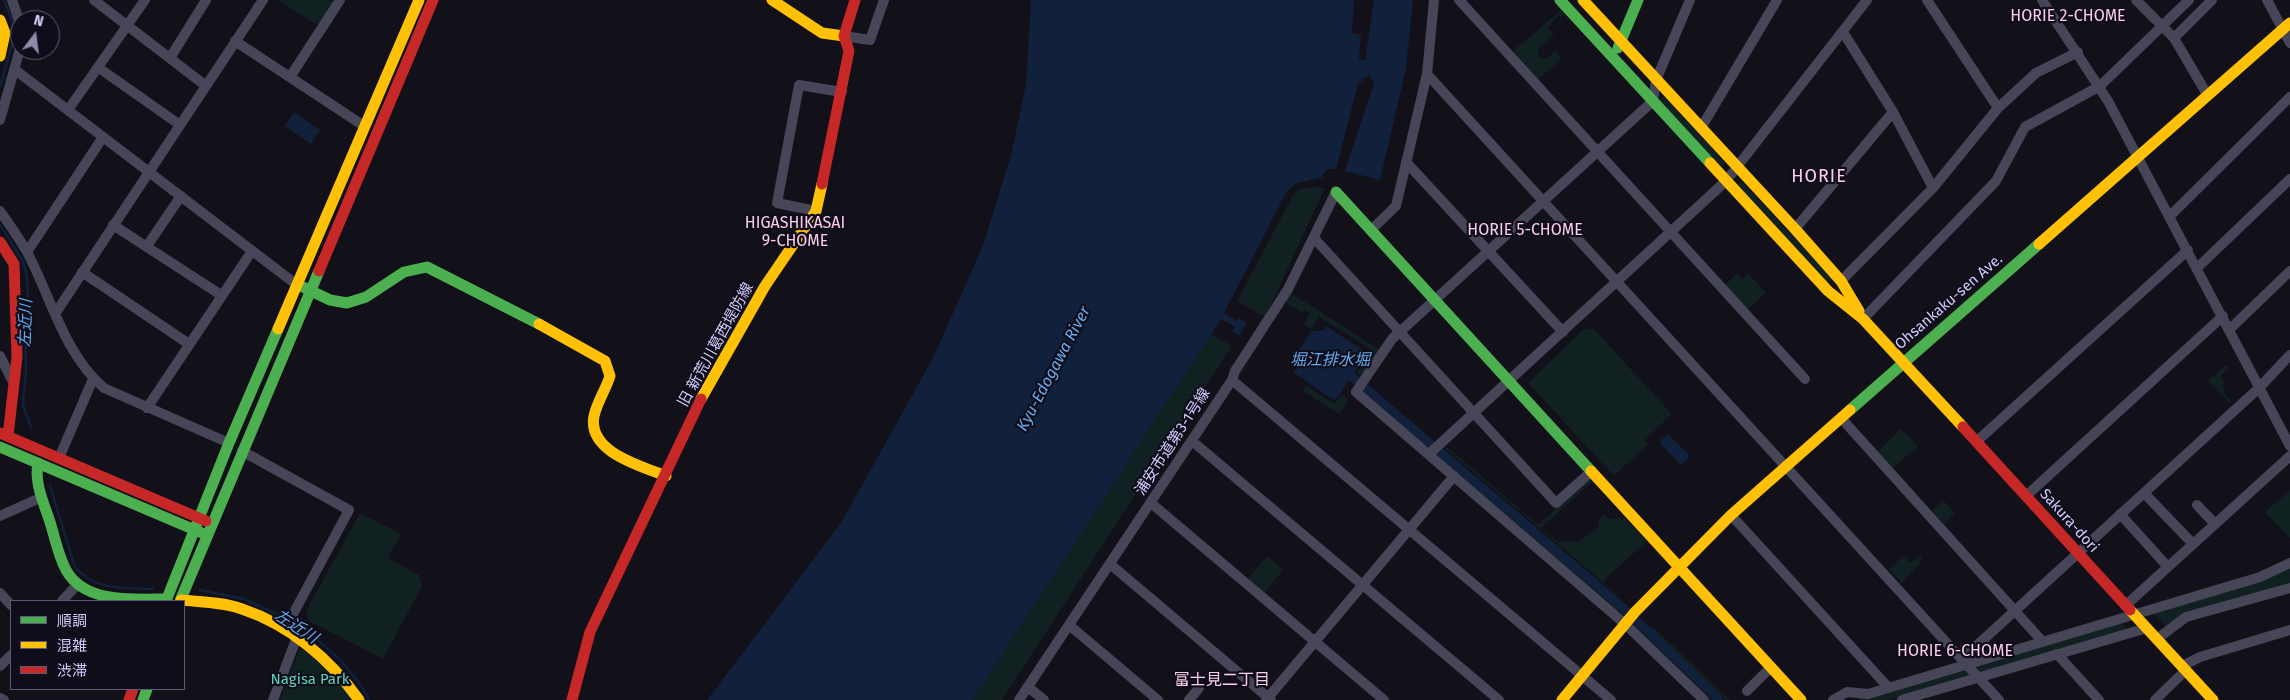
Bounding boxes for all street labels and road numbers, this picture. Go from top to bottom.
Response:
street label: Ohsankaku-sen Ave. [1892,250,2006,354]
street label: 旧 新荒川葛西堤防線 [674,280,758,410]
street label: 浦安市道第3-1号線 [1132,385,1214,499]
street label: Sakura-dori [2036,485,2102,557]

